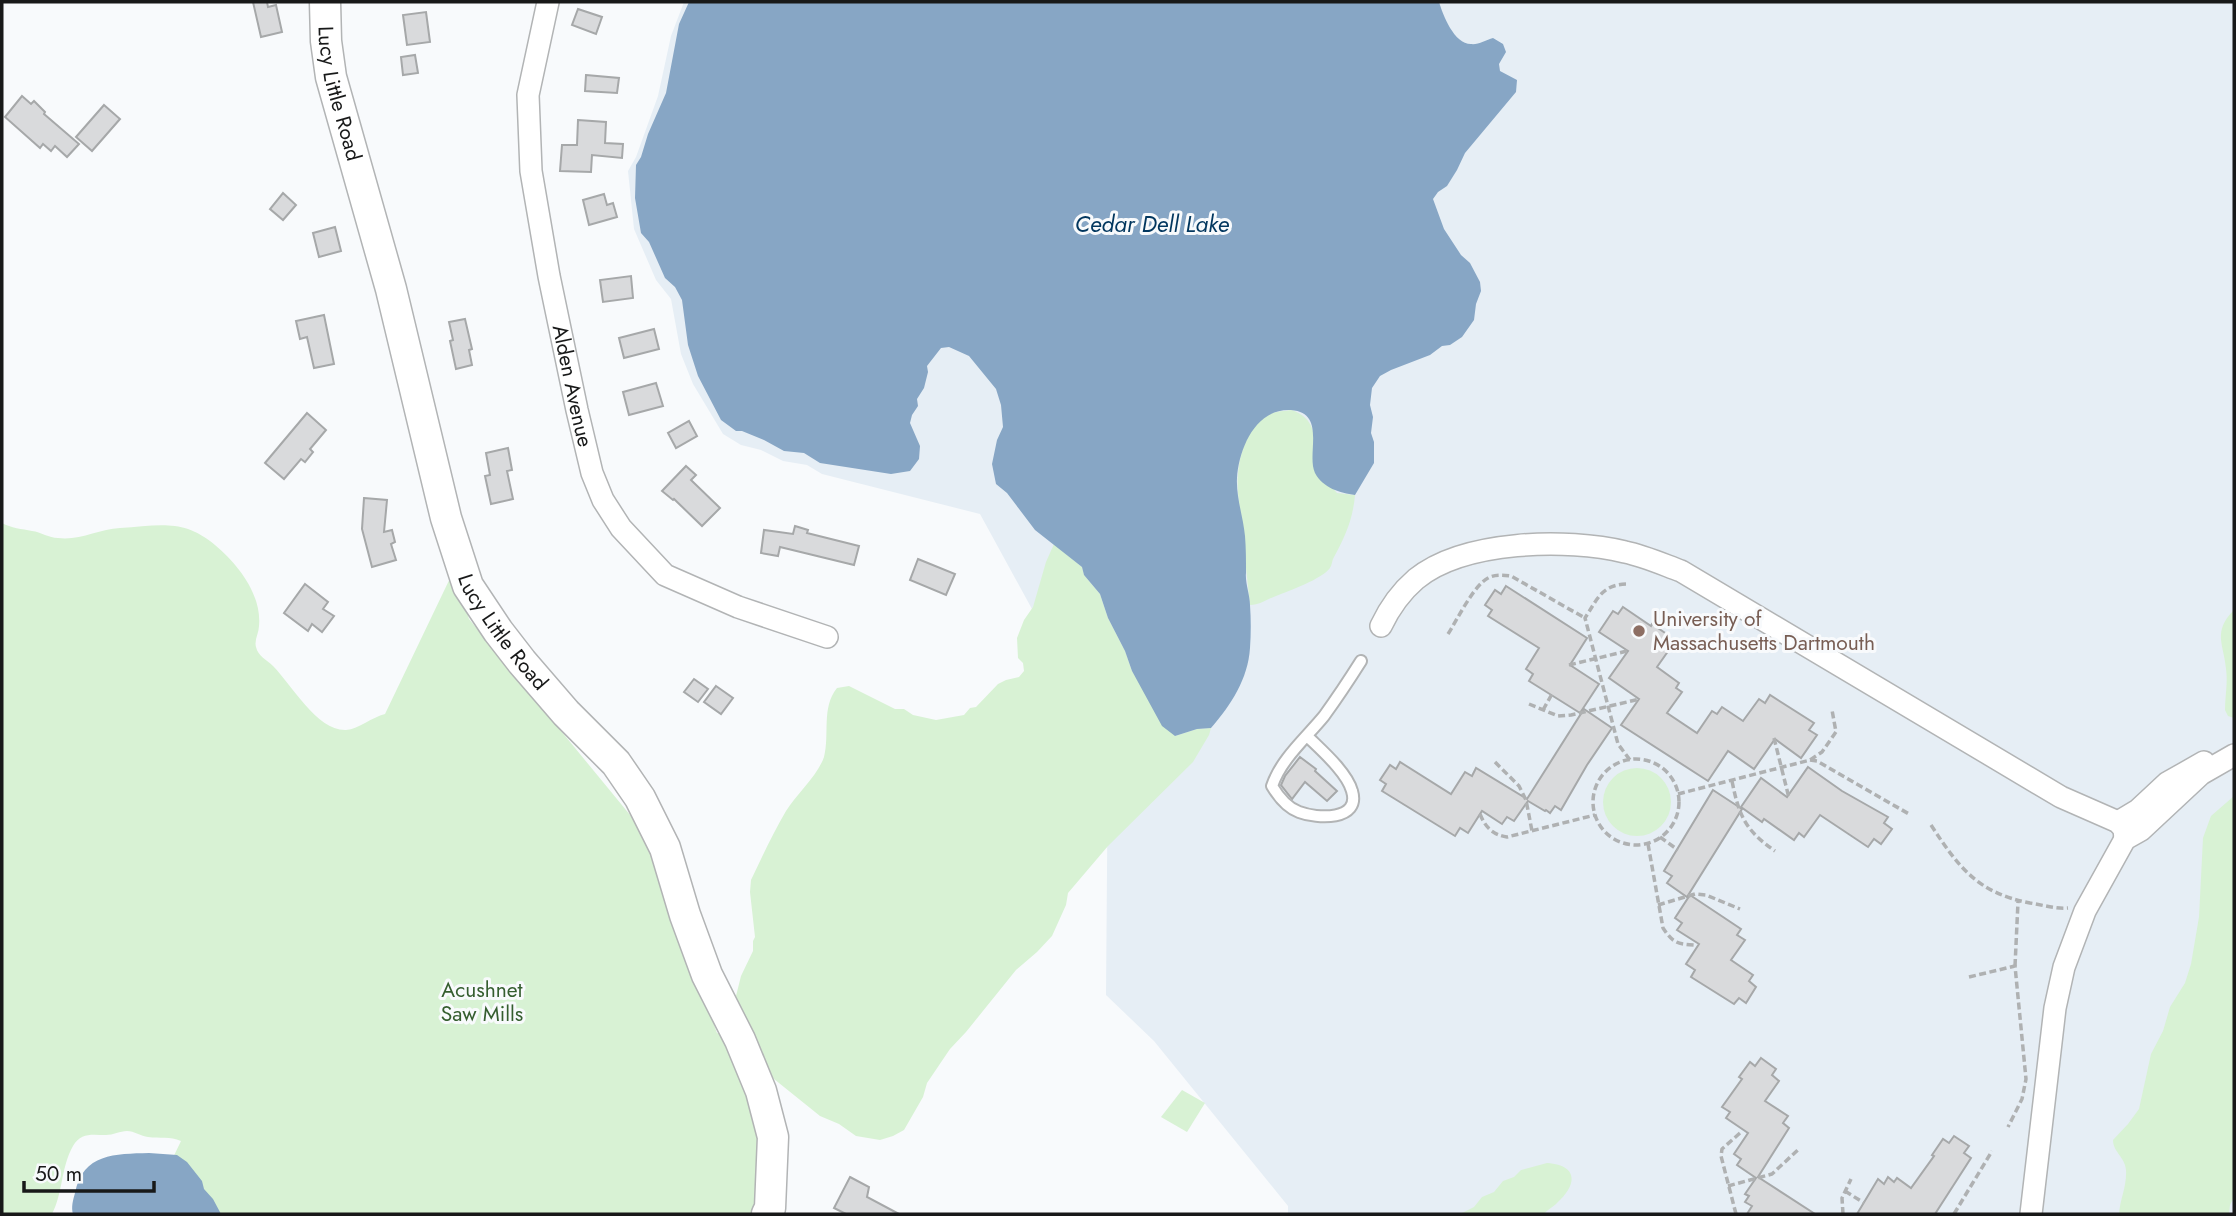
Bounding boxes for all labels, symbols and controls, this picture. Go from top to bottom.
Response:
street label: Lucy Little Road [311,26,369,164]
water label: Cedar Dell Lake [1075,207,1230,241]
street label: Alden Avenue [545,322,600,450]
street label: Lucy Little Road [450,570,555,697]
place label: University of Massachusetts Dartmouth [1653,604,1875,658]
marker: University of Massachusetts Dartmouth [1631,623,1647,639]
park label: Acushnet Saw Mills [441,975,523,1029]
scale bar [24,1150,154,1194]
text: 50 m [35,1159,82,1189]

